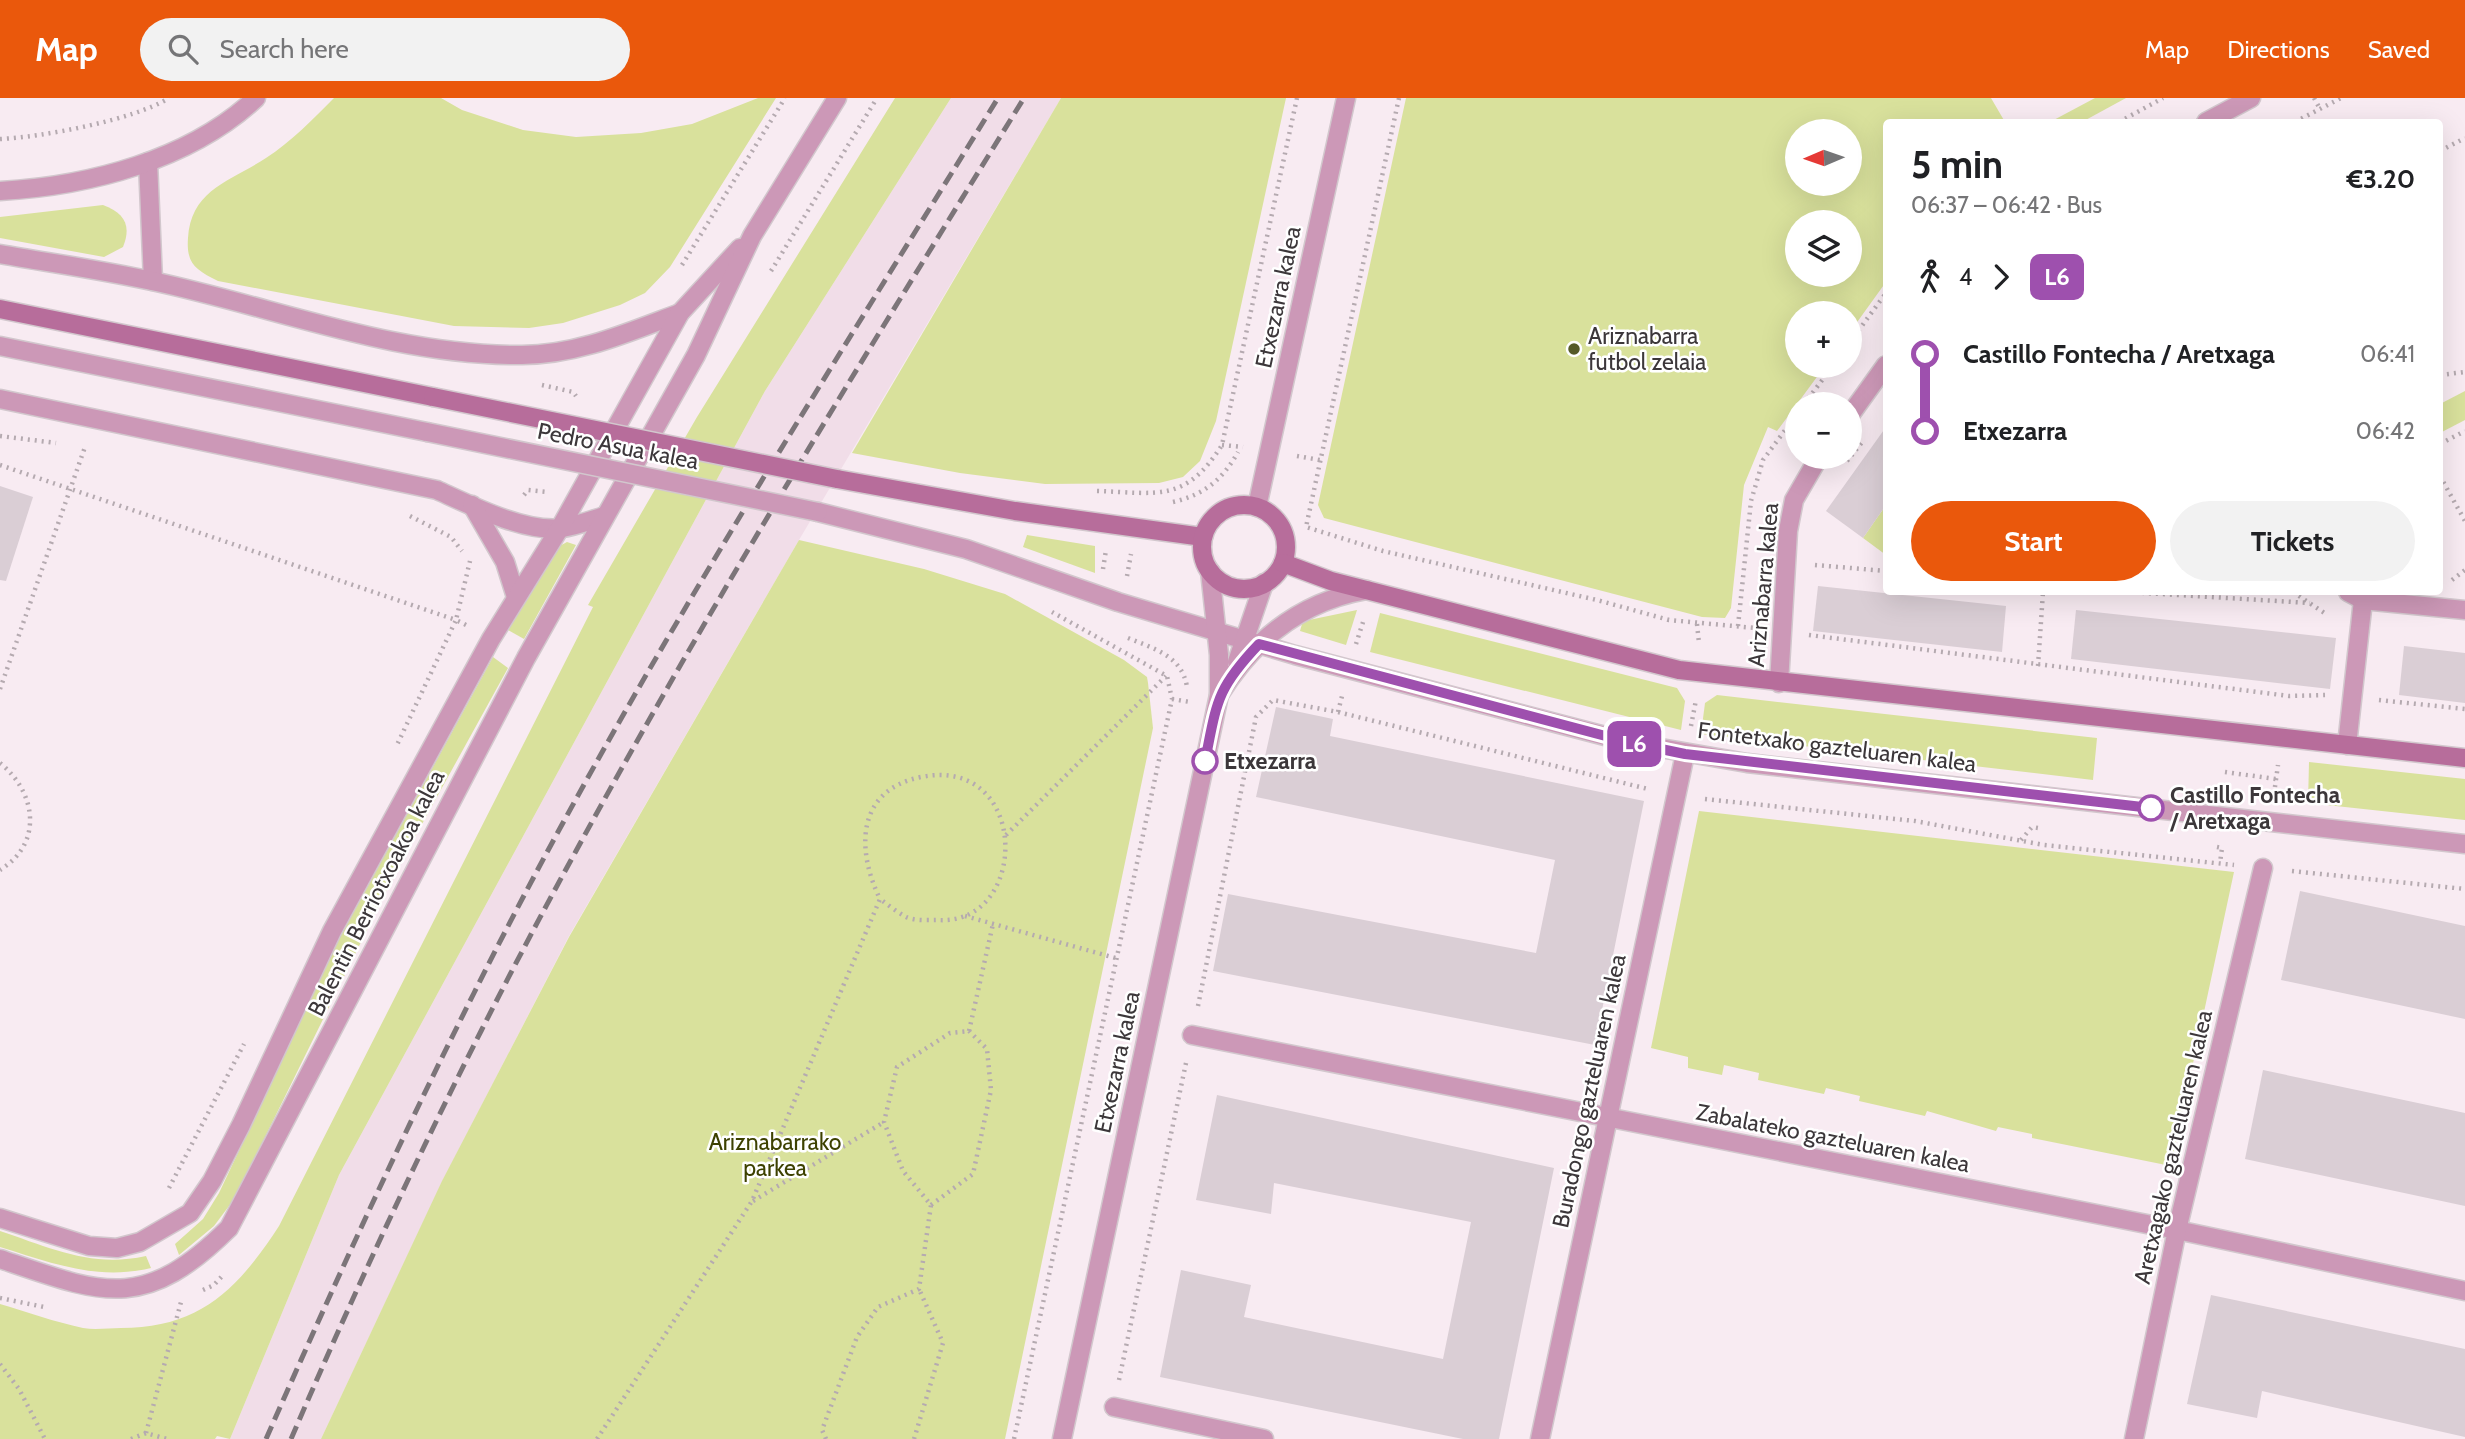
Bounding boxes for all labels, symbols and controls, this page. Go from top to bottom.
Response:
search box [140,18,630,81]
text: Map [35,29,98,69]
icon: search [164,30,202,68]
text: Search here [220,33,349,65]
text: Map [2145,35,2189,64]
text: Directions [2227,35,2330,64]
text: Saved [2368,35,2430,64]
north arrow [1785,119,1862,196]
map controls [1785,119,1862,469]
text: 5 min [1911,141,2003,188]
text: €3.20 [2346,163,2415,195]
text: 06:37 – 06:42 · Bus [1911,191,2102,219]
button: layers [1785,210,1862,287]
street label: Etxezarra kalea [1249,224,1307,370]
icon: walk [1911,258,1949,296]
icon: forward [1982,258,2020,296]
text: L6 [2044,262,2070,291]
text: 4 [1959,263,1972,291]
button: + [1785,301,1862,378]
place label: Ariznabarra futbol zelaia [1588,322,1706,376]
text: Castillo Fontecha / Aretxaga [1963,338,2275,370]
text: 06:41 [2360,340,2415,368]
marker: Ariznabarra futbol zelaia [1566,341,1582,357]
button: − [1785,392,1862,469]
text: Etxezarra [1963,415,2067,447]
street label: Pedro Asua kalea [535,417,701,475]
text: 06:42 [2356,417,2415,445]
button: Start [1911,501,2156,581]
button: Tickets [2170,501,2415,581]
street label: Ariznabarra kalea [1742,502,1784,668]
street label: Fontetxako gazteluaren kalea [1696,716,1978,778]
line badge: L6 [1602,721,1666,767]
text: L6 [1621,729,1647,758]
place label: Etxezarra [1224,747,1317,775]
marker: Etxezarra [1192,748,1218,774]
street label: Balentin Berriotxoakoa kalea [302,765,450,1021]
place label: Castillo Fontecha / Aretxaga [2169,781,2341,835]
marker: Castillo Fontecha / Aretxaga [2138,795,2164,821]
street label: Buradongo gazteluaren kalea [1546,952,1632,1230]
street label: Etxezarra kalea [1088,989,1146,1135]
street label: Aretxagako gazteluaren kalea [2128,1007,2218,1287]
street label: Zabalateko gazteluaren kalea [1694,1098,1972,1178]
park label: Ariznabarrako parkea [709,1128,841,1182]

